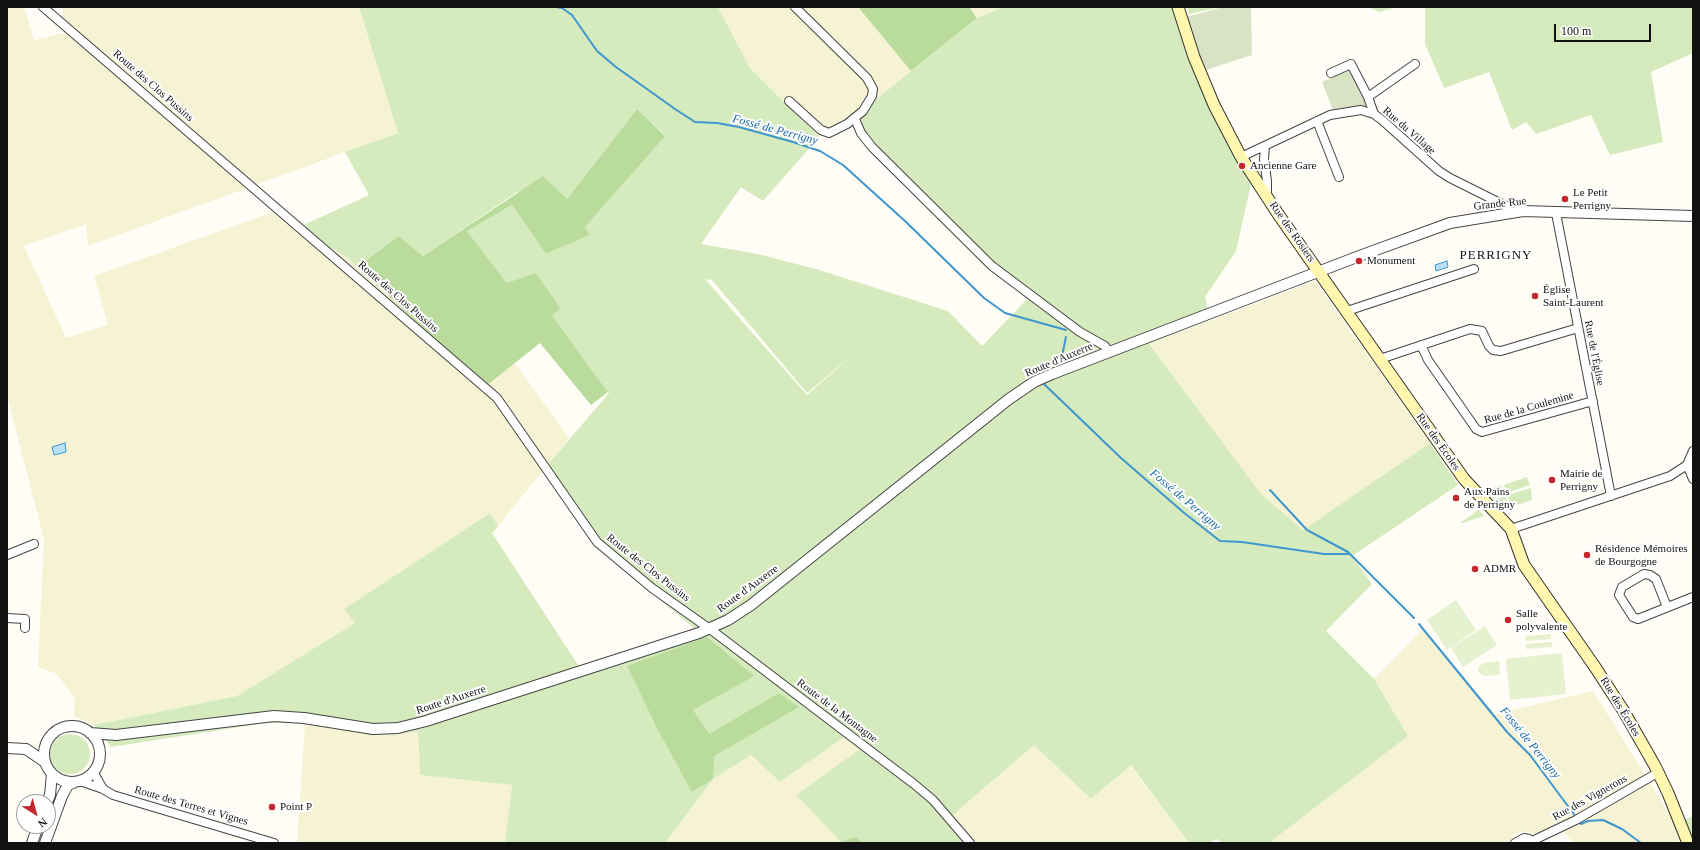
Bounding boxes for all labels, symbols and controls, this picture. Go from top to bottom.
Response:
scale bar [1556,16,1653,42]
text: 100 m [1561,24,1591,38]
street label: Route des Clos Pussins [110,47,196,125]
street label: Rue du Village [1380,104,1438,158]
water label: Fossé de Perrigny [731,112,819,148]
place label: Ancienne Gare [1250,159,1316,173]
marker: Ancienne Gare [1237,161,1247,171]
place label: Le Petit Perrigny [1573,186,1611,212]
marker: Le Petit Perrigny [1560,194,1570,204]
street label: Grande Rue [1473,195,1527,213]
street label: Rue des Rosiers [1266,199,1318,265]
district label: PERRIGNY [1459,248,1533,264]
place label: Monument [1367,254,1415,268]
marker: Monument [1354,256,1364,266]
street label: Route des Clos Pussins [355,258,441,336]
place label: Église Saint-Laurent [1543,283,1603,309]
marker: Église Saint-Laurent [1530,291,1540,301]
street label: Rue de l'Église [1581,319,1607,387]
street label: Route d'Auxerre [1023,340,1095,380]
street label: Rue de la Coulemine [1483,389,1575,427]
street label: Rue des Écoles [1413,411,1463,473]
water label: Fossé de Perrigny [1147,466,1223,534]
place label: Mairie de Perrigny [1560,467,1602,493]
marker: Mairie de Perrigny [1547,475,1557,485]
place label: Aux Pains de Perrigny [1464,485,1515,511]
marker: Aux Pains de Perrigny [1451,493,1461,503]
street label: Route des Clos Pussins [604,531,692,605]
place label: Résidence Mémoires de Bourgogne [1595,542,1688,568]
marker: Résidence Mémoires de Bourgogne [1582,550,1592,560]
street label: Route d'Auxerre [715,562,781,616]
place label: ADMR [1483,562,1516,576]
marker: ADMR [1470,564,1480,574]
place label: Salle polyvalente [1516,607,1567,633]
marker: Salle polyvalente [1503,615,1513,625]
street label: Rue des Écoles [1597,675,1643,739]
street label: Route de la Montagne [794,676,880,746]
street label: Route d'Auxerre [414,683,488,717]
water label: Fossé de Perrigny [1497,704,1563,782]
street label: Rue des Vignerons [1550,772,1630,824]
street label: Route des Terres et Vignes [133,783,249,829]
north arrow [16,794,56,834]
place label: Point P [280,800,312,814]
marker: Point P [267,802,277,812]
text: N [36,816,49,830]

